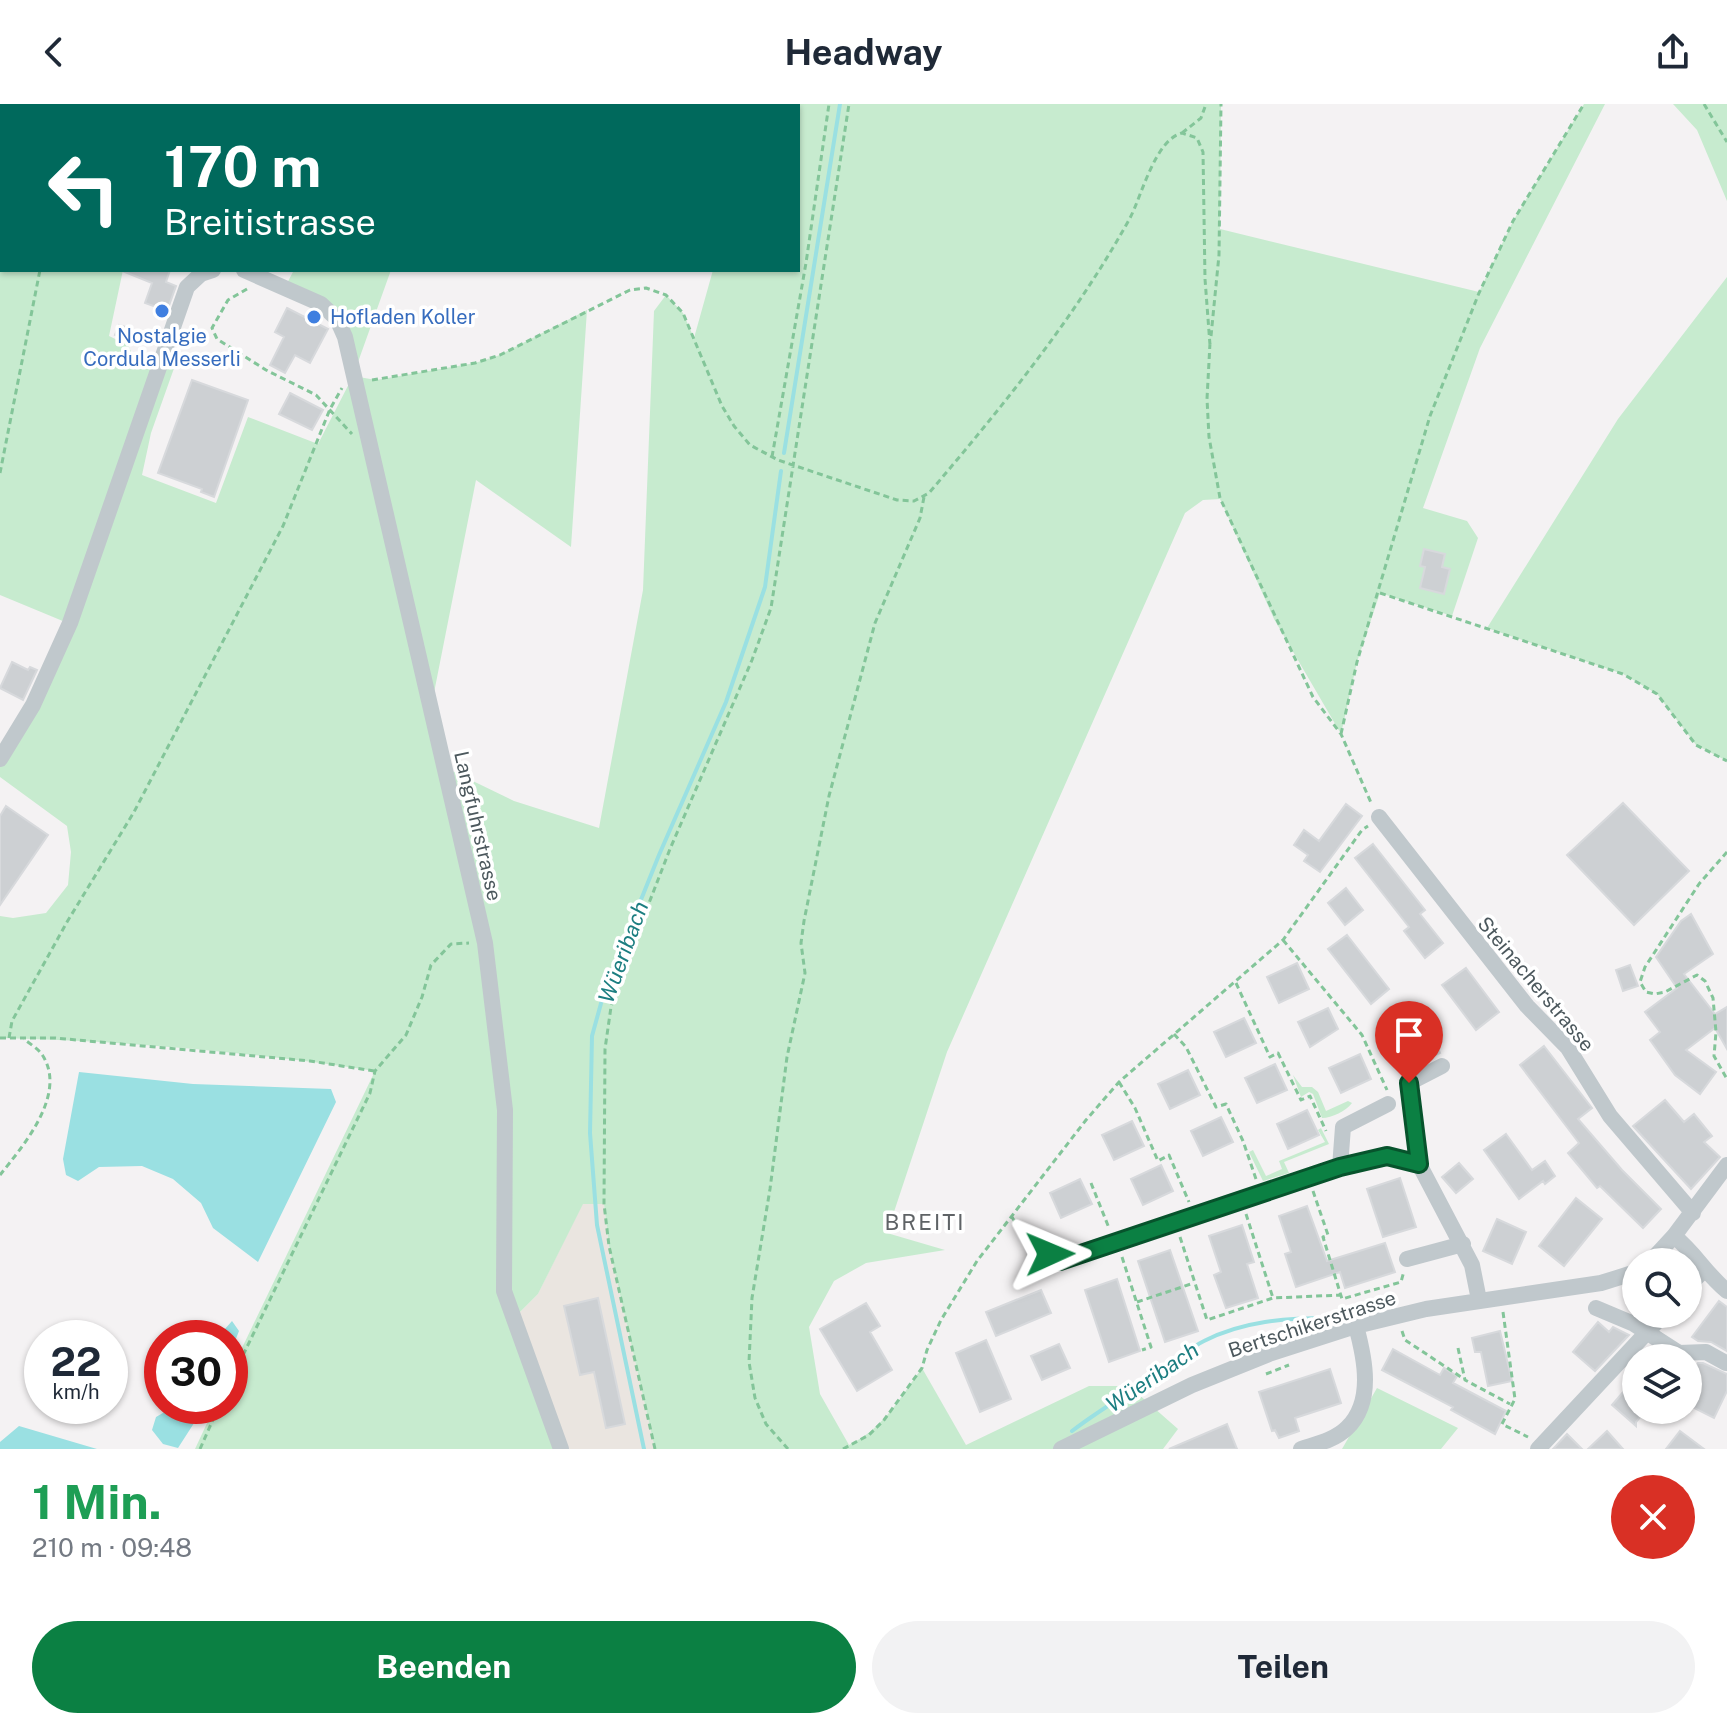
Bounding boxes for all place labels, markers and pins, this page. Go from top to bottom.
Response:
marker: Nostalgie Cordula Messerli [153,302,171,320]
place label: Hofladen Koller [330,305,476,329]
marker: Hofladen Koller [305,308,323,326]
place label: Nostalgie Cordula Messerli [83,324,241,371]
pin [1375,1001,1443,1083]

